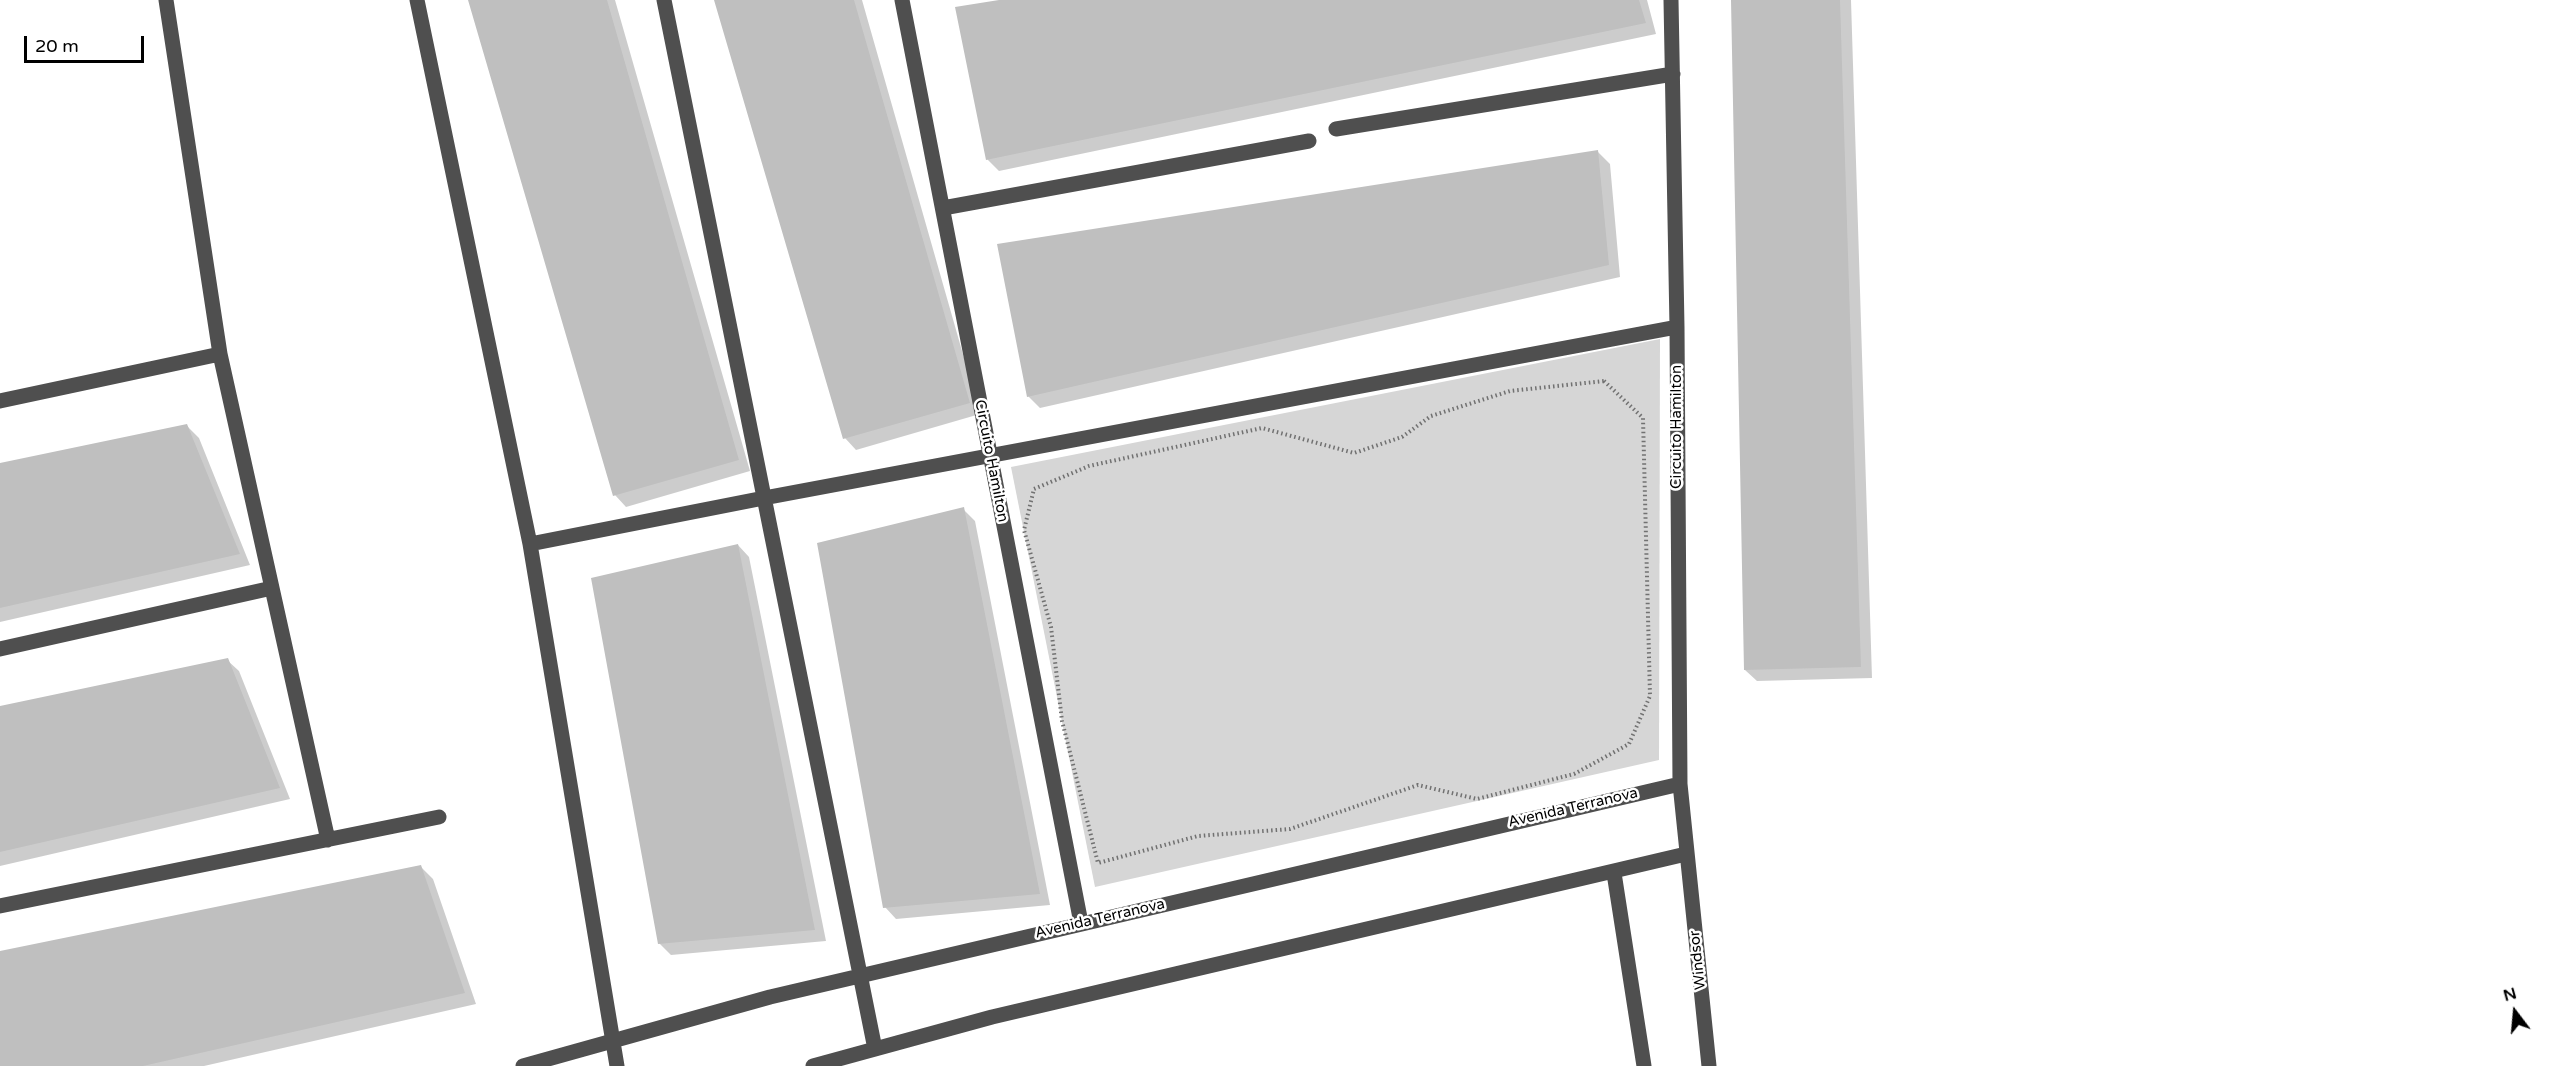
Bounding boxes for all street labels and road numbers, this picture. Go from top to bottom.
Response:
street label: Circuito Hamilton [1668,365,1686,489]
street label: Circuito Hamilton [970,398,1012,524]
street label: Avenida Terranova [1506,784,1640,832]
street label: Avenida Terranova [1033,895,1167,943]
street label: Windsor [1686,930,1710,990]

